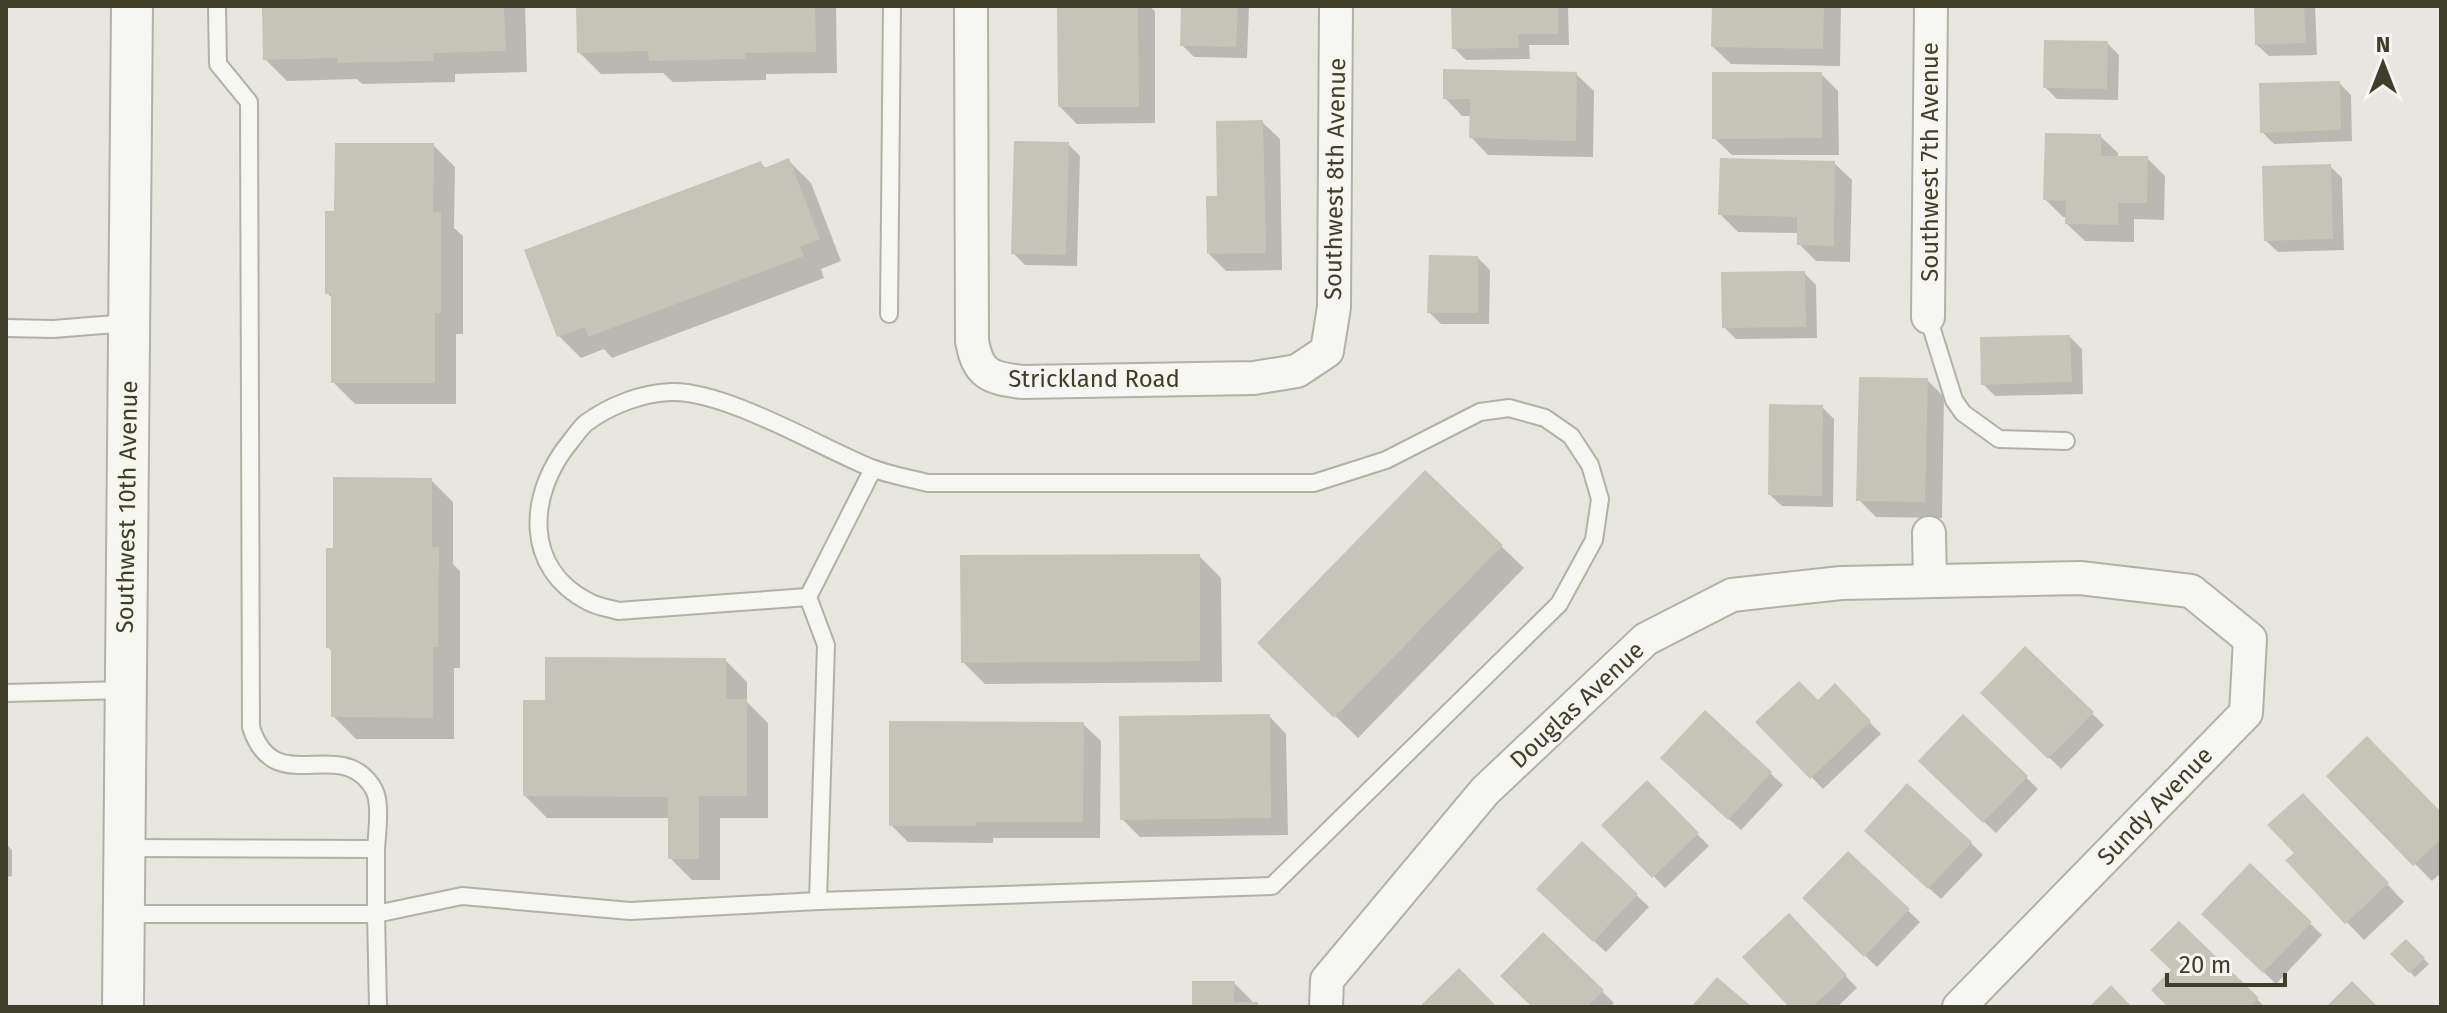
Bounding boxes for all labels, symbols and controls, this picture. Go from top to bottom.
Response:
north arrow [2343,24,2423,104]
text: N [2376,31,2390,58]
street label: Southwest 7th Avenue [1916,42,1944,282]
street label: Southwest 8th Avenue [1319,58,1351,300]
street label: Strickland Road [1008,365,1180,393]
street label: Southwest 10th Avenue [111,380,143,634]
street label: Douglas Avenue [1504,636,1650,774]
street label: Sundy Avenue [2092,741,2218,871]
scale bar [2167,937,2285,987]
text: 20 m [2179,951,2231,979]

